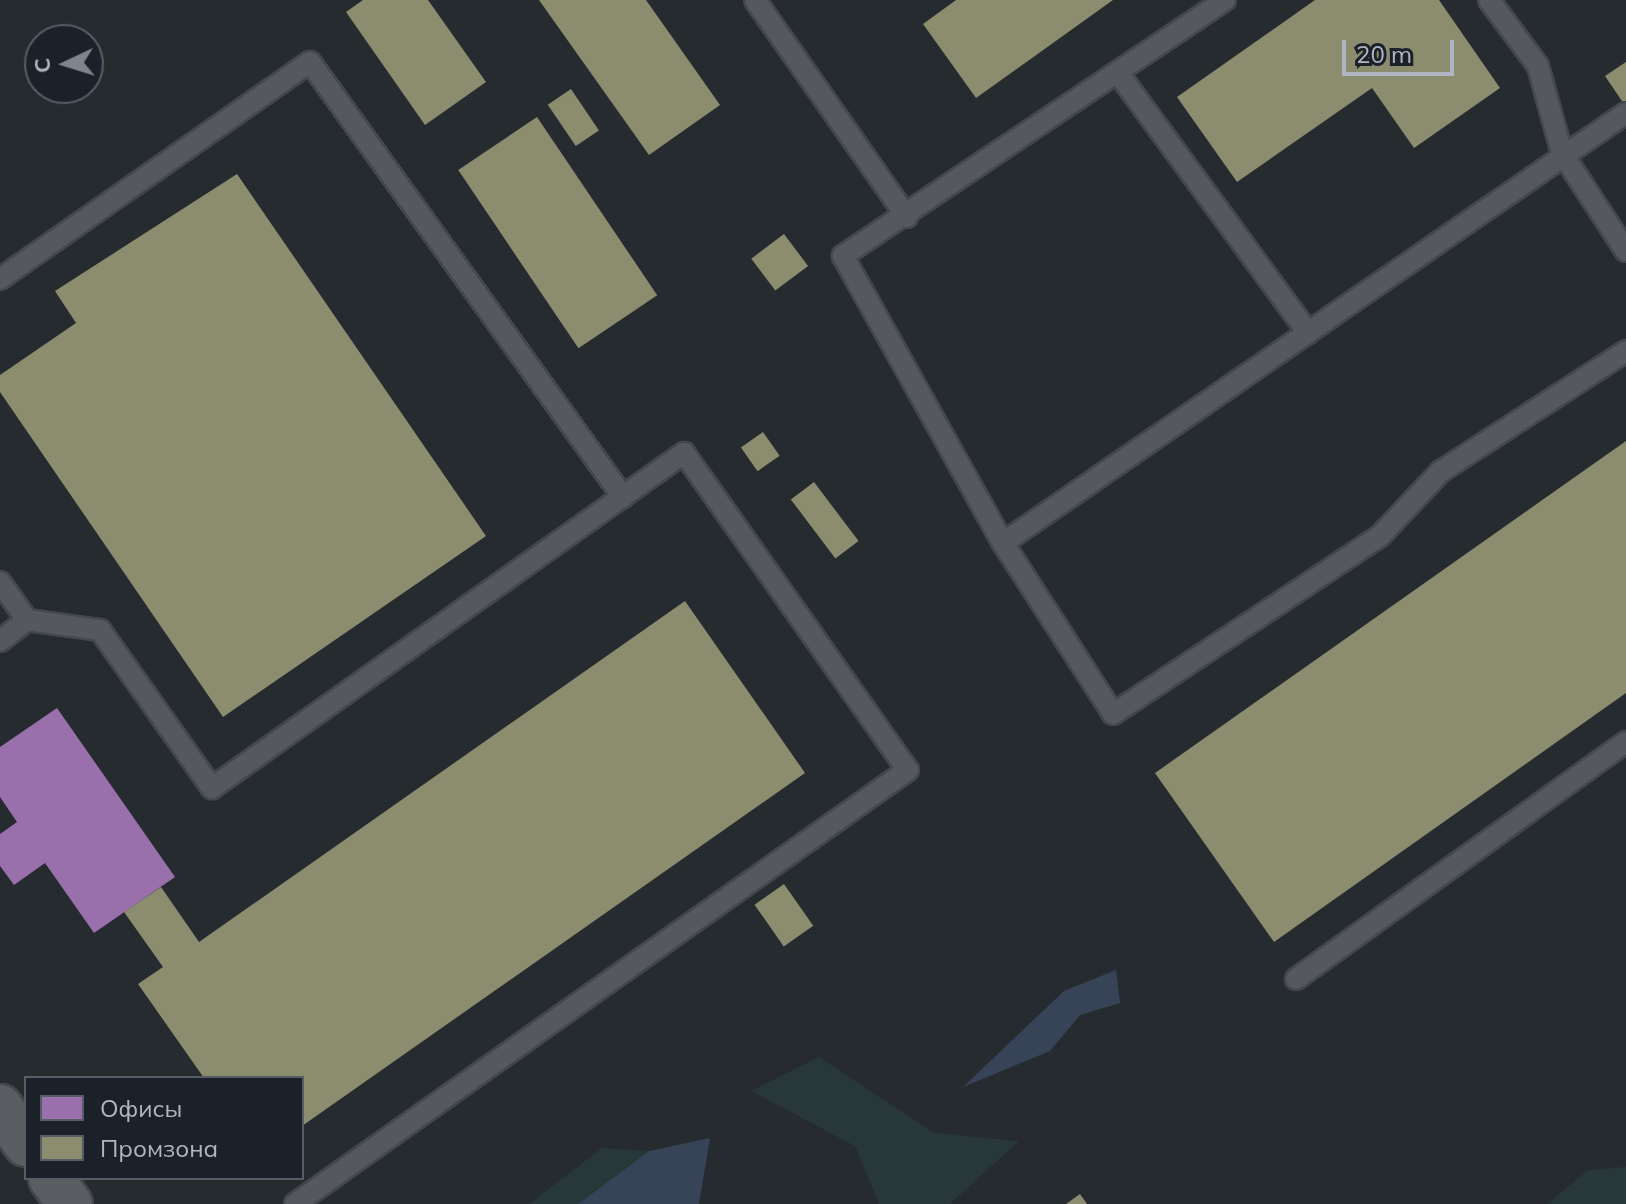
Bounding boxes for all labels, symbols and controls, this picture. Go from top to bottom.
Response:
north arrow [24,24,104,104]
scale bar [1346,24,1458,74]
text: 20 m [1356,39,1412,69]
text: С [28,57,57,74]
legend [24,1076,304,1180]
text: Офисы [100,1093,182,1123]
text: Промзона [100,1133,218,1163]

